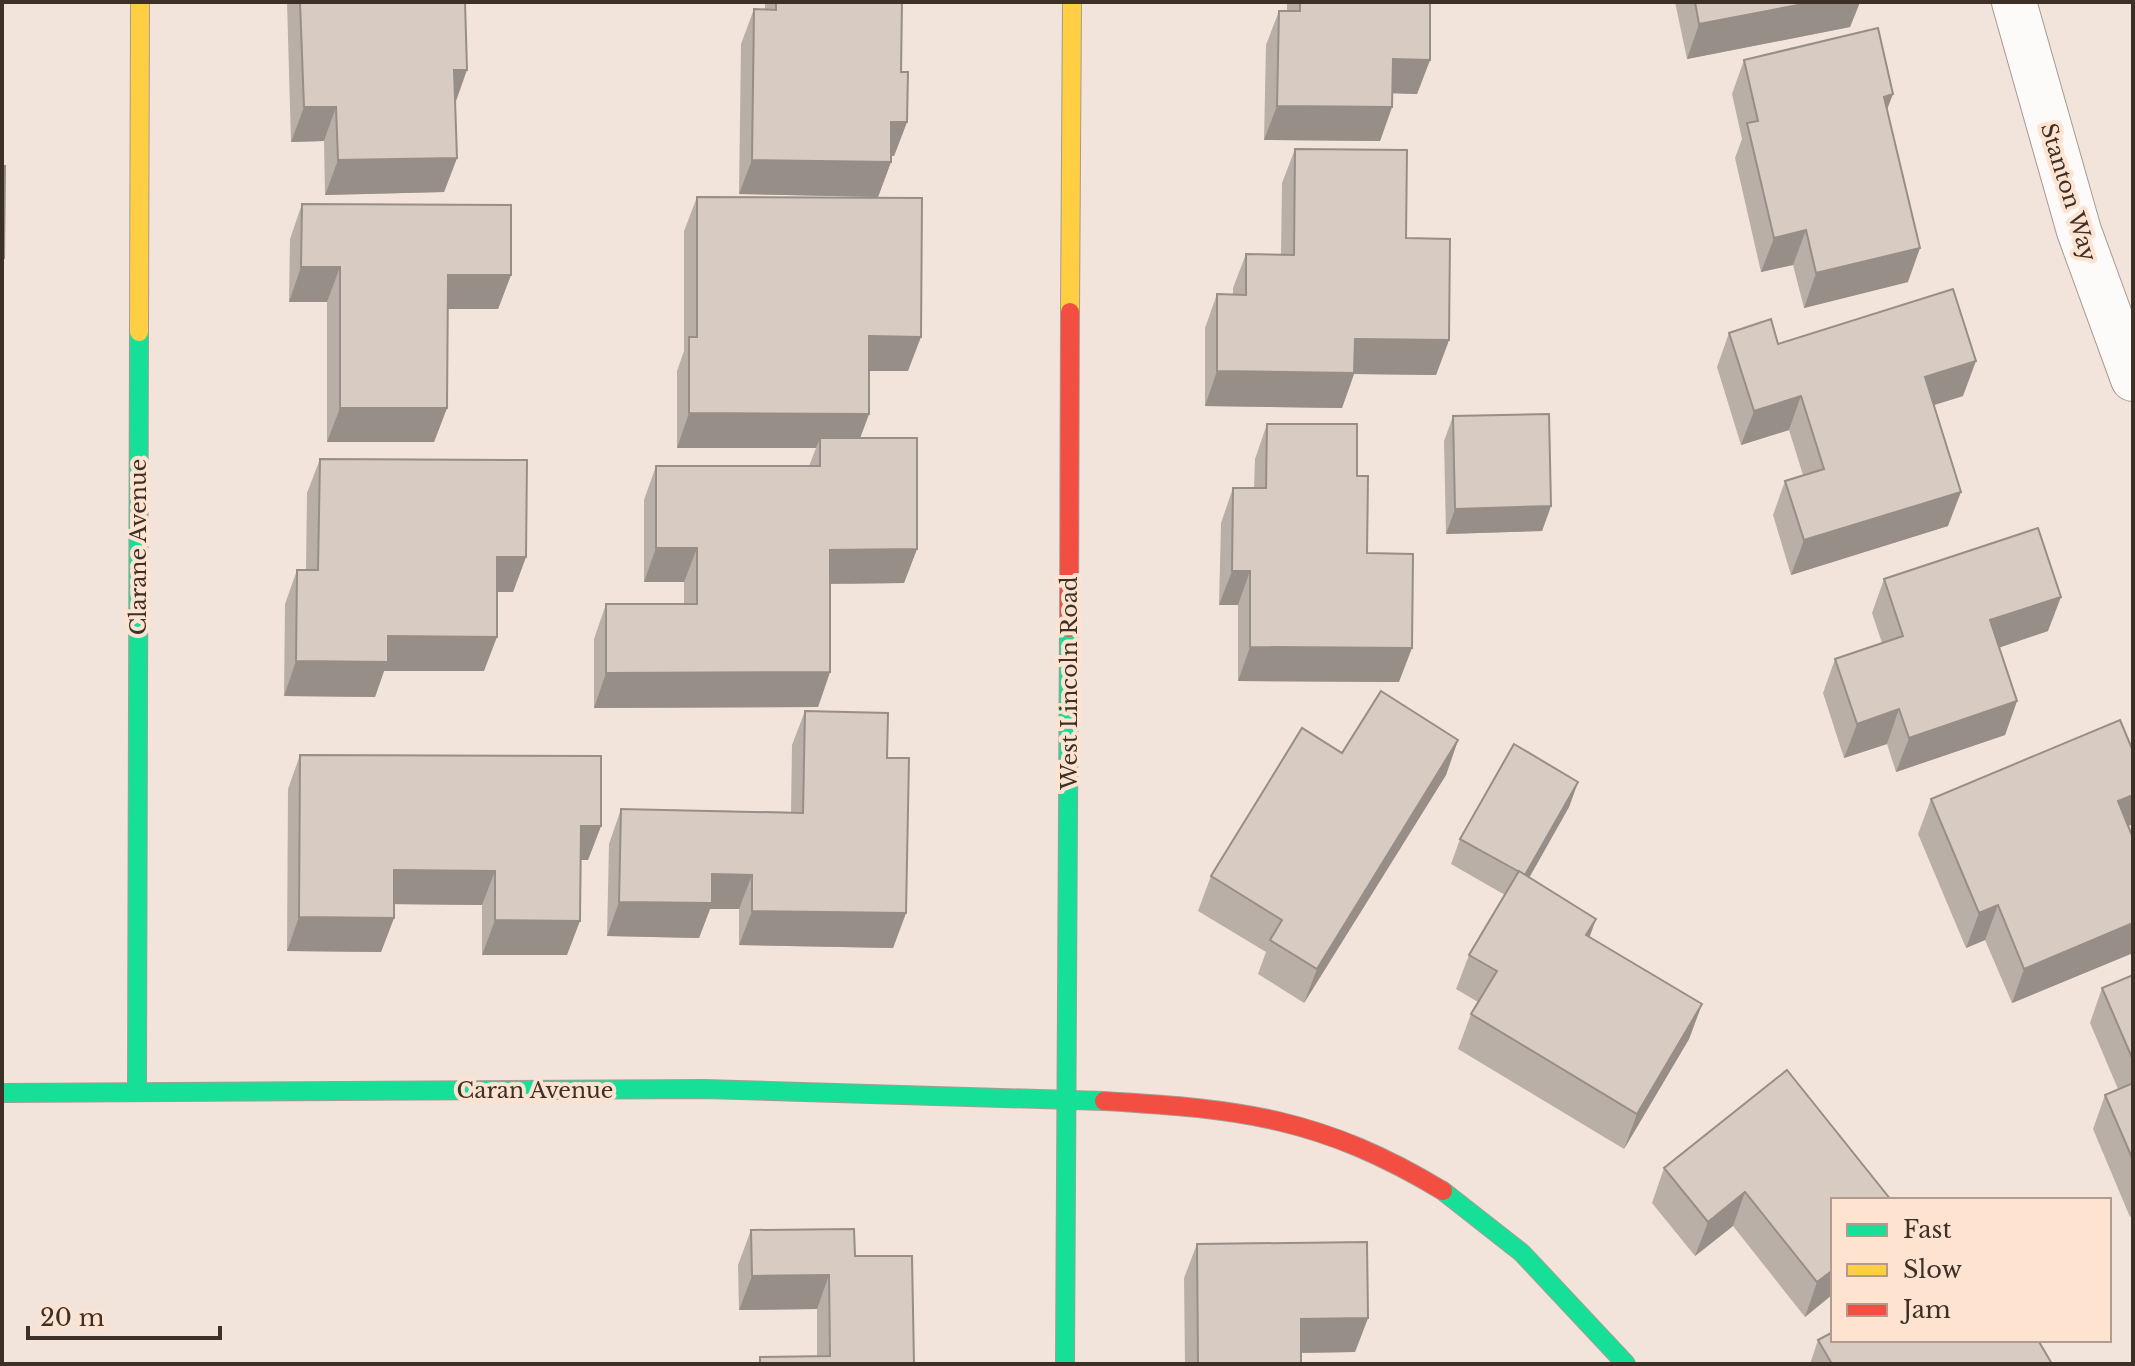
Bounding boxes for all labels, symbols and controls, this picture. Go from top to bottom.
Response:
street label: Stanton Way [2035,120,2102,264]
street label: Clarane Avenue [125,459,152,635]
street label: West Lincoln Road [1056,576,1083,791]
street label: Caran Avenue [457,1077,613,1104]
legend [1831,1198,2111,1342]
text: Fast [1903,1215,1951,1244]
text: Slow [1903,1255,1962,1284]
scale bar [28,1290,220,1340]
text: Jam [1900,1295,1951,1324]
text: 20 m [40,1303,105,1332]

